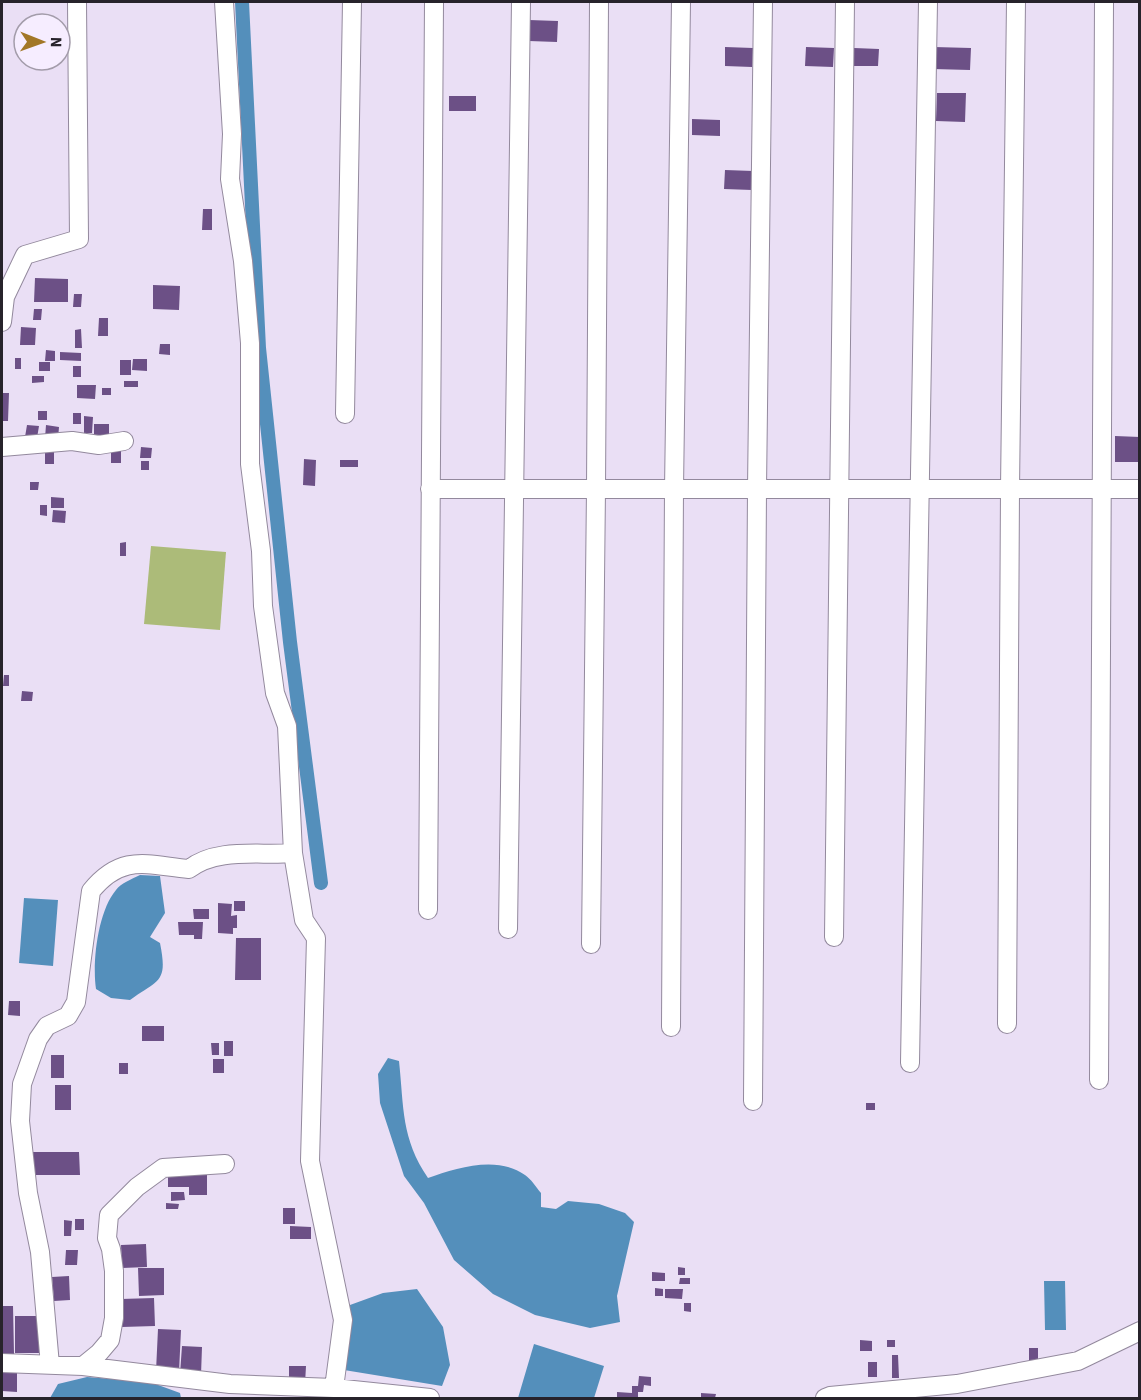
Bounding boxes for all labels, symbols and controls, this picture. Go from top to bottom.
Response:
north arrow [12,12,72,72]
text: N [45,37,67,48]

